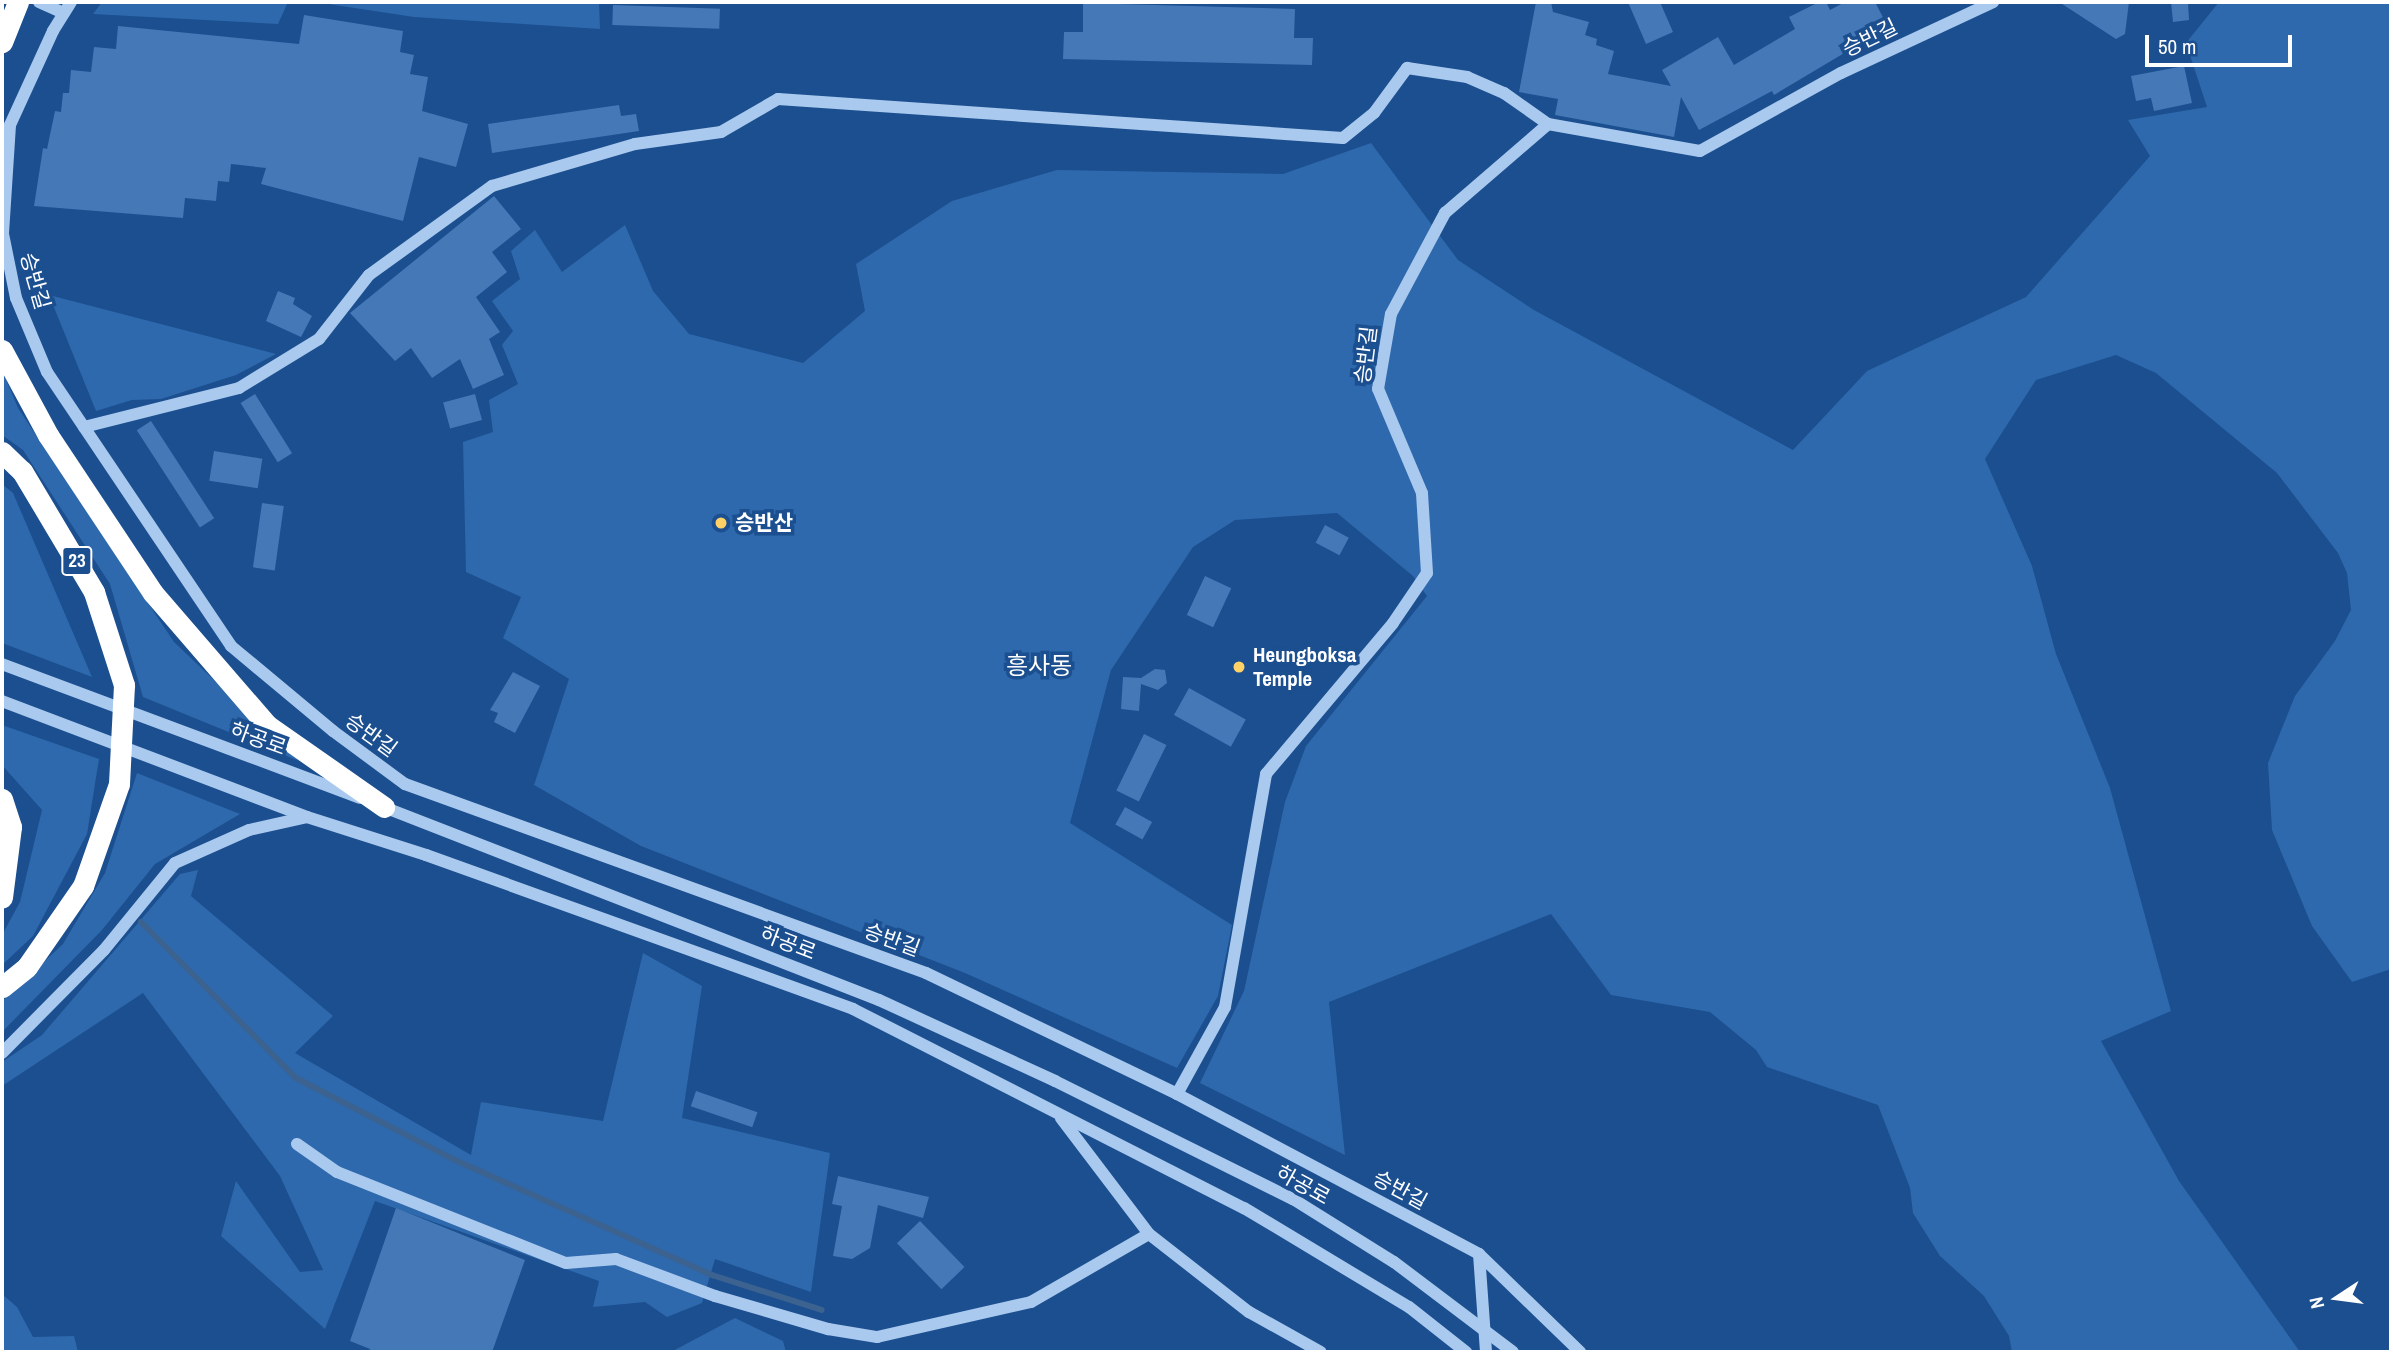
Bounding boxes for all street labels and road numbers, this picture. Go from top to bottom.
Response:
street label: 승반길 [1838,14,1902,62]
street label: 승반길 [15,250,55,312]
street label: 승반길 [1350,325,1382,385]
road number: 23 [61,546,93,576]
street label: 승반길 [340,708,402,762]
street label: 하공로 [226,717,290,761]
street label: 승반길 [860,918,924,962]
street label: 하공로 [756,921,820,965]
street label: 하공로 [1272,1160,1334,1210]
street label: 승반길 [1368,1165,1432,1215]

